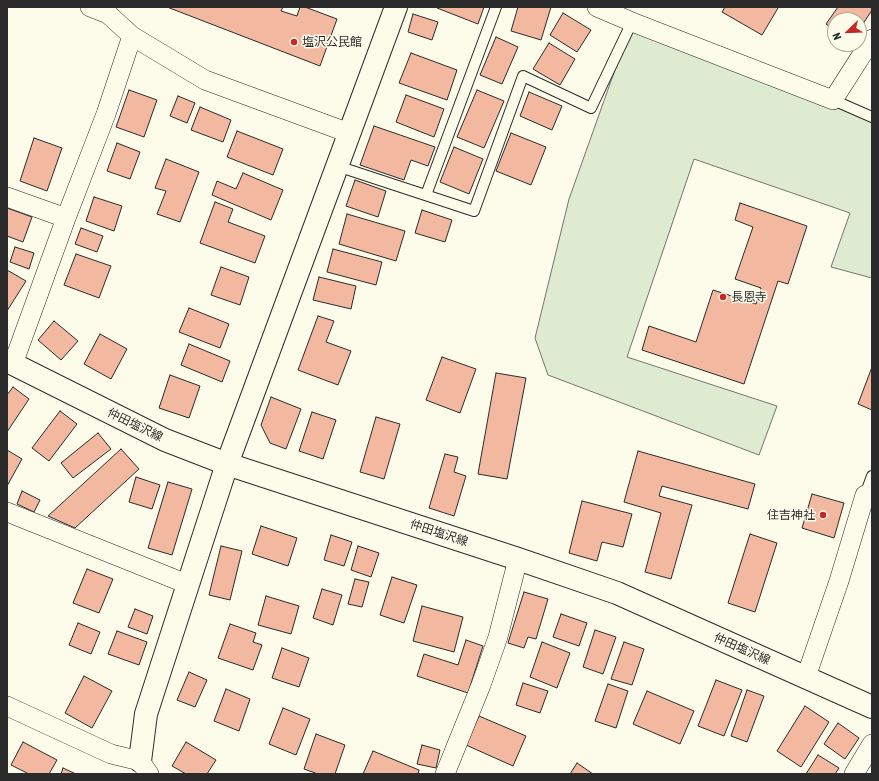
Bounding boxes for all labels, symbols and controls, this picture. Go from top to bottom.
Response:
north arrow [827,12,867,52]
text: N [830,31,844,42]
place label: 塩沢公民館 [302,35,362,49]
marker: 塩沢公民館 [289,37,299,47]
place label: 長恩寺 [731,290,767,304]
marker: 長恩寺 [718,292,728,302]
street label: 仲田塩沢線 [105,405,165,445]
place label: 住吉神社 [767,508,815,522]
marker: 住吉神社 [818,510,828,520]
street label: 仲田塩沢線 [408,517,470,549]
street label: 仲田塩沢線 [712,630,772,668]

